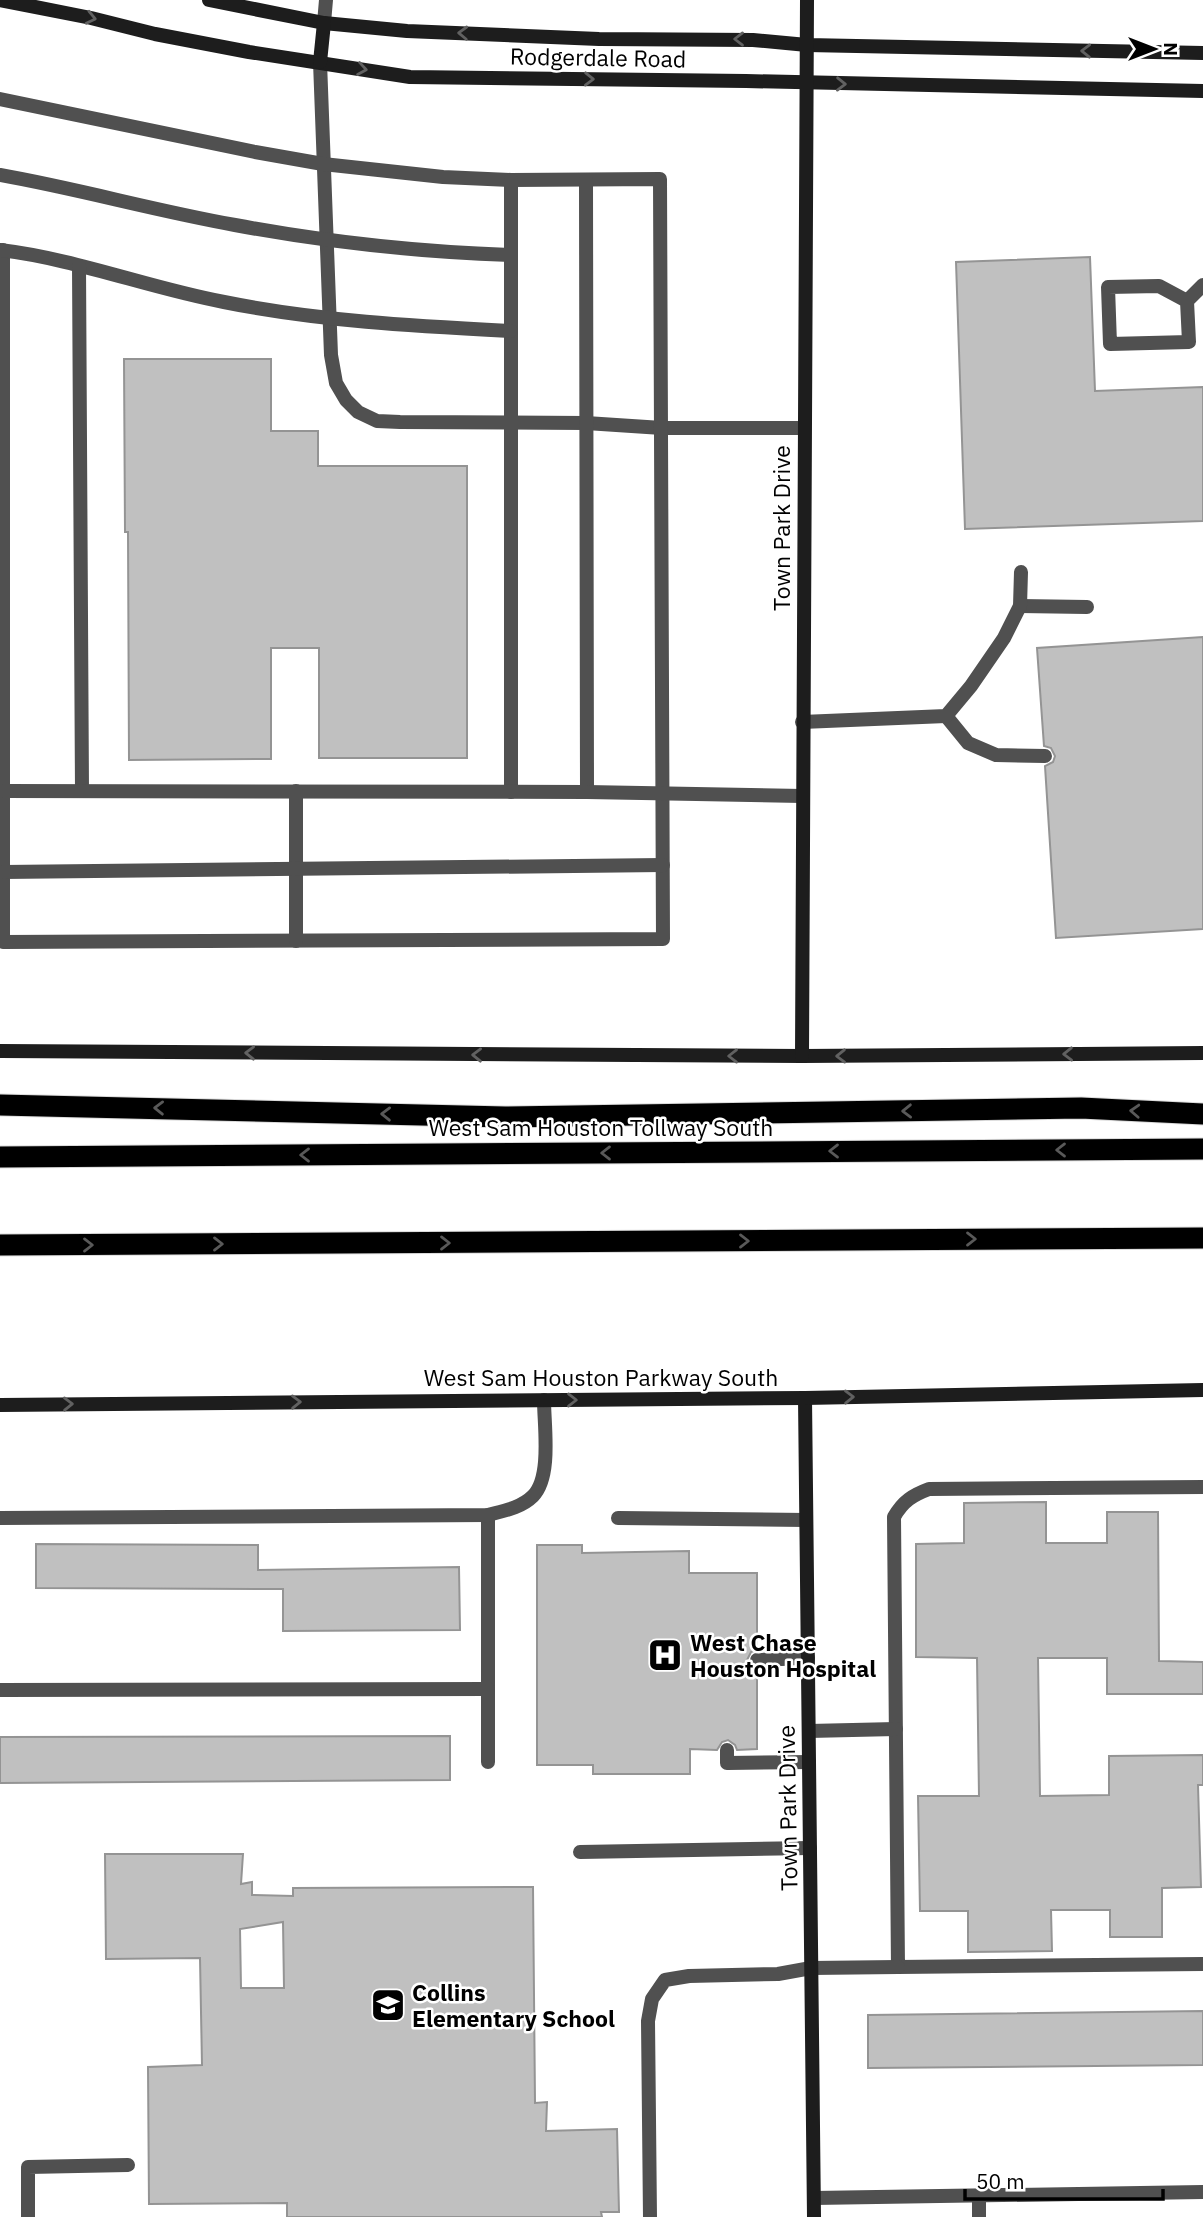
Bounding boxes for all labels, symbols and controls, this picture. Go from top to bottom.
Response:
one-way arrow [85,10,97,24]
north arrow [1119,14,1189,84]
one-way arrow [457,25,468,40]
one-way arrow [734,32,745,47]
street label: Rodgerdale Road [510,40,686,74]
text: N [1159,42,1183,56]
one-way arrow [1080,43,1091,58]
one-way arrow [357,61,368,76]
one-way arrow [585,71,595,87]
one-way arrow [836,77,847,92]
street label: Town Park Drive [766,445,796,611]
one-way arrow [244,1045,255,1061]
one-way arrow [1063,1046,1073,1062]
one-way arrow [471,1047,482,1063]
one-way arrow [728,1048,738,1064]
one-way arrow [835,1048,846,1064]
one-way arrow [153,1100,164,1115]
one-way arrow [902,1103,913,1118]
one-way arrow [1129,1103,1140,1118]
one-way arrow [380,1106,391,1121]
street label: West Sam Houston Tollway South [429,1112,773,1142]
one-way arrow [1056,1142,1066,1158]
one-way arrow [828,1144,839,1159]
one-way arrow [601,1145,611,1161]
one-way arrow [300,1147,310,1163]
one-way arrow [967,1231,977,1247]
one-way arrow [739,1233,750,1249]
one-way arrow [440,1235,451,1250]
one-way arrow [213,1236,223,1252]
one-way arrow [84,1237,94,1253]
street label: West Sam Houston Parkway South [424,1362,778,1392]
one-way arrow [843,1390,854,1405]
one-way arrow [567,1392,578,1408]
one-way arrow [291,1394,301,1410]
one-way arrow [63,1396,74,1412]
place label: West Chase Houston Hospital [690,1627,876,1683]
hospital icon: West Chase Houston Hospital [646,1636,684,1674]
street label: Town Park Drive [771,1725,803,1891]
place label: Collins Elementary School [412,1977,615,2033]
school or university icon: Collins Elementary School [369,1986,407,2024]
scale bar [965,2158,1163,2202]
text: 50 m [976,2167,1025,2195]

